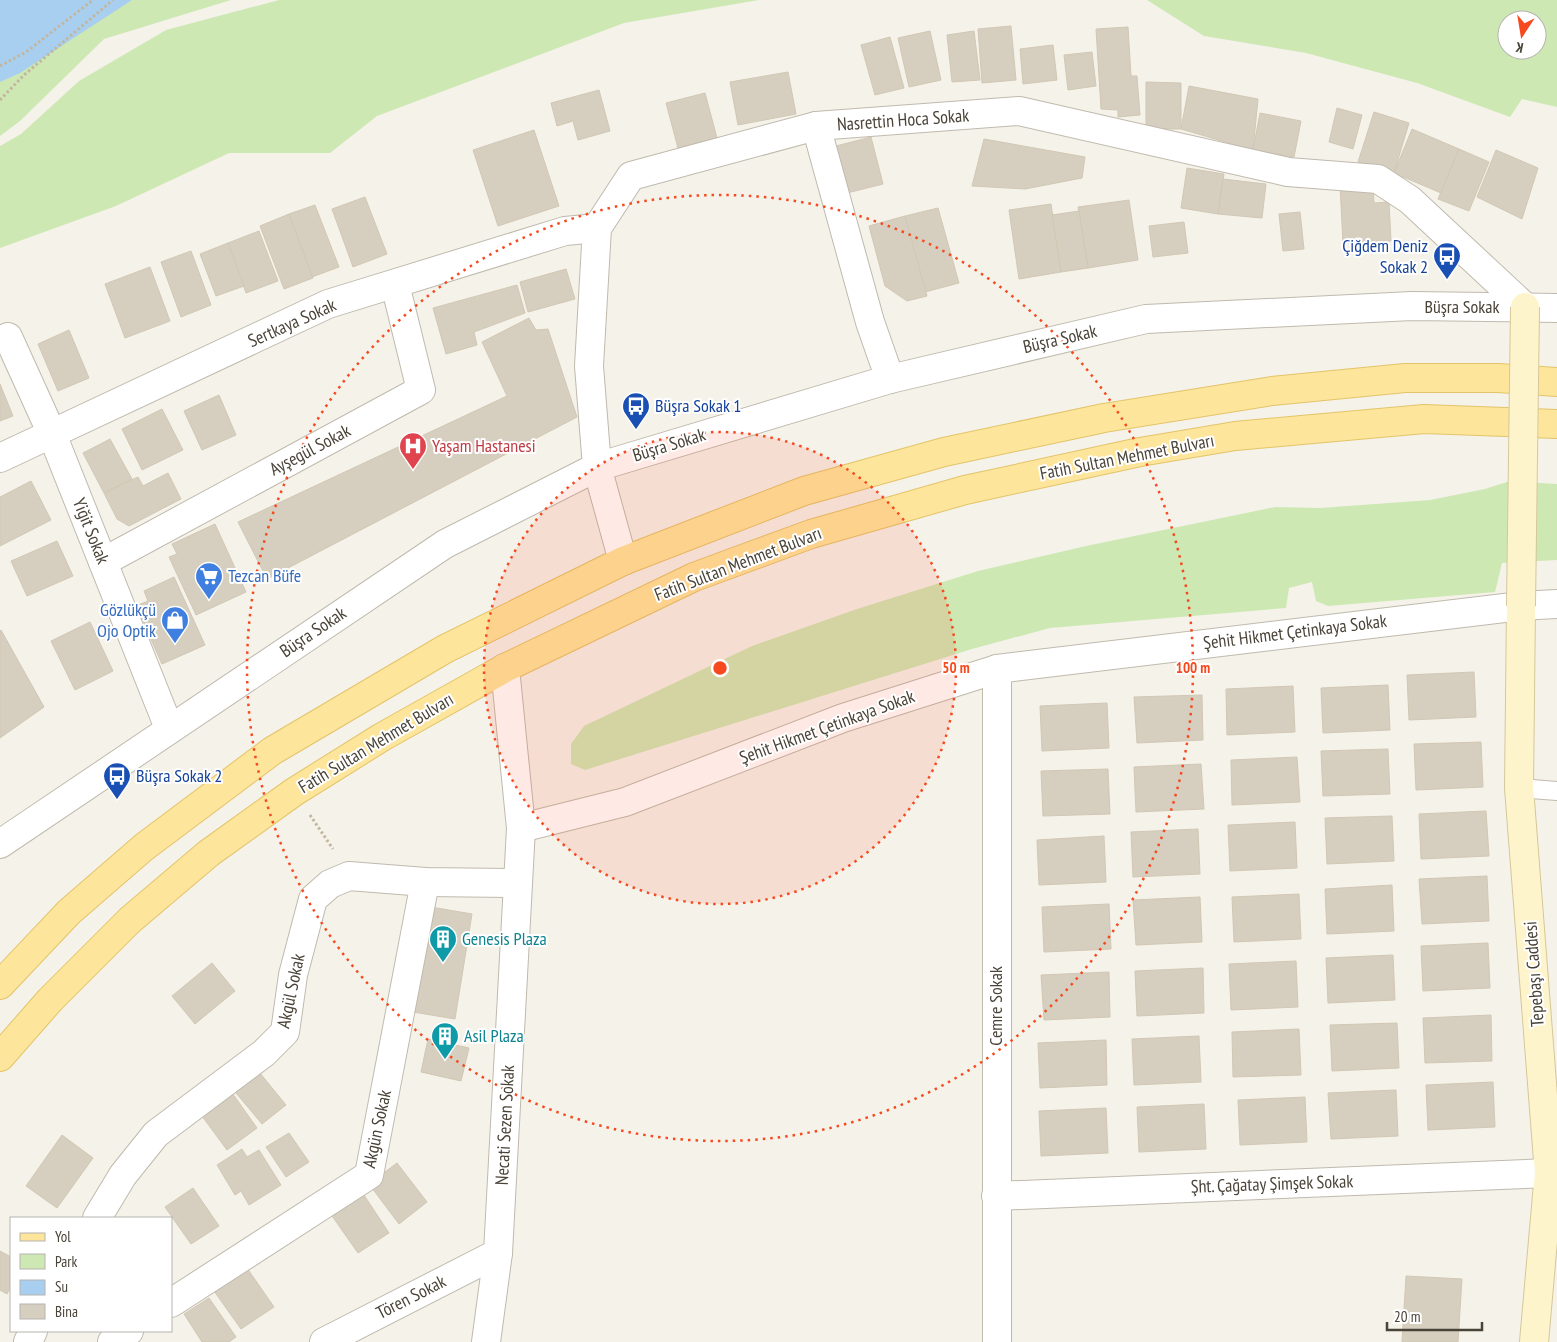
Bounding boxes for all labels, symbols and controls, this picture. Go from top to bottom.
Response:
north arrow [1497,10,1547,60]
text: K [1513,38,1525,57]
street label: Nasrettin Hoca Sokak [836,103,970,136]
place label: Çiğdem Deniz Sokak 2 [1342,234,1428,278]
bus stop icon: Çiğdem Deniz Sokak 2 [1432,241,1462,280]
street label: Sertkaya Sokak [244,293,339,352]
street label: Büşra Sokak [1425,295,1499,318]
street label: Büşra Sokak [1021,319,1099,358]
bus stop icon: Büşra Sokak 1 [621,391,651,430]
place label: Büşra Sokak 1 [655,394,741,417]
street label: Ayşegül Sokak [265,419,354,480]
street label: Büşra Sokak [630,423,708,466]
street label: Fatih Sultan Mehmet Bulvarı [1038,428,1216,485]
hospital icon: Yaşam Hastanesi [398,431,428,470]
place label: Yaşam Hastanesi [432,434,536,457]
street label: Yiğit Sokak [68,494,115,567]
street label: Fatih Sultan Mehmet Bulvarı [651,521,825,606]
supermarket icon: Tezcan Büfe [194,561,224,600]
place label: Tezcan Büfe [228,564,301,587]
place label: Gözlükçü Ojo Optik [97,598,156,642]
street label: Büşra Sokak [275,601,350,662]
shop icon: Gözlükçü Ojo Optik [160,605,190,644]
street label: Şehit Hikmet Çetinkaya Sokak [1202,609,1388,654]
text: 50 m [942,658,970,677]
text: 100 m [1176,658,1210,677]
centre of rings [711,659,729,677]
street label: Şehit Hikmet Çetinkaya Sokak [736,684,918,769]
street label: Fatih Sultan Mehmet Bulvarı [294,687,458,798]
bus stop icon: Büşra Sokak 2 [102,761,132,800]
place label: Büşra Sokak 2 [136,764,222,787]
street label: Tepebaşı Caddesi [1518,920,1549,1028]
building icon: Genesis Plaza [428,924,458,963]
place label: Genesis Plaza [462,927,547,950]
street label: Akgül Sokak [271,952,310,1030]
street label: Cemre Sokak [984,966,1007,1046]
building icon: Asil Plaza [430,1021,460,1060]
place label: Asil Plaza [464,1024,524,1047]
street label: Necati Sezen Sokak [490,1064,519,1186]
street label: Akgün Sokak [357,1088,396,1170]
street label: Şht. Çağatay Şimşek Sokak [1190,1169,1354,1198]
legend [10,1217,172,1332]
text: Yol [55,1227,71,1246]
text: Park [55,1252,77,1271]
street label: Tören Sokak [372,1269,450,1324]
text: Su [55,1277,68,1296]
scale bar [1387,1300,1482,1332]
text: Bina [55,1302,78,1321]
text: 20 m [1394,1307,1420,1326]

